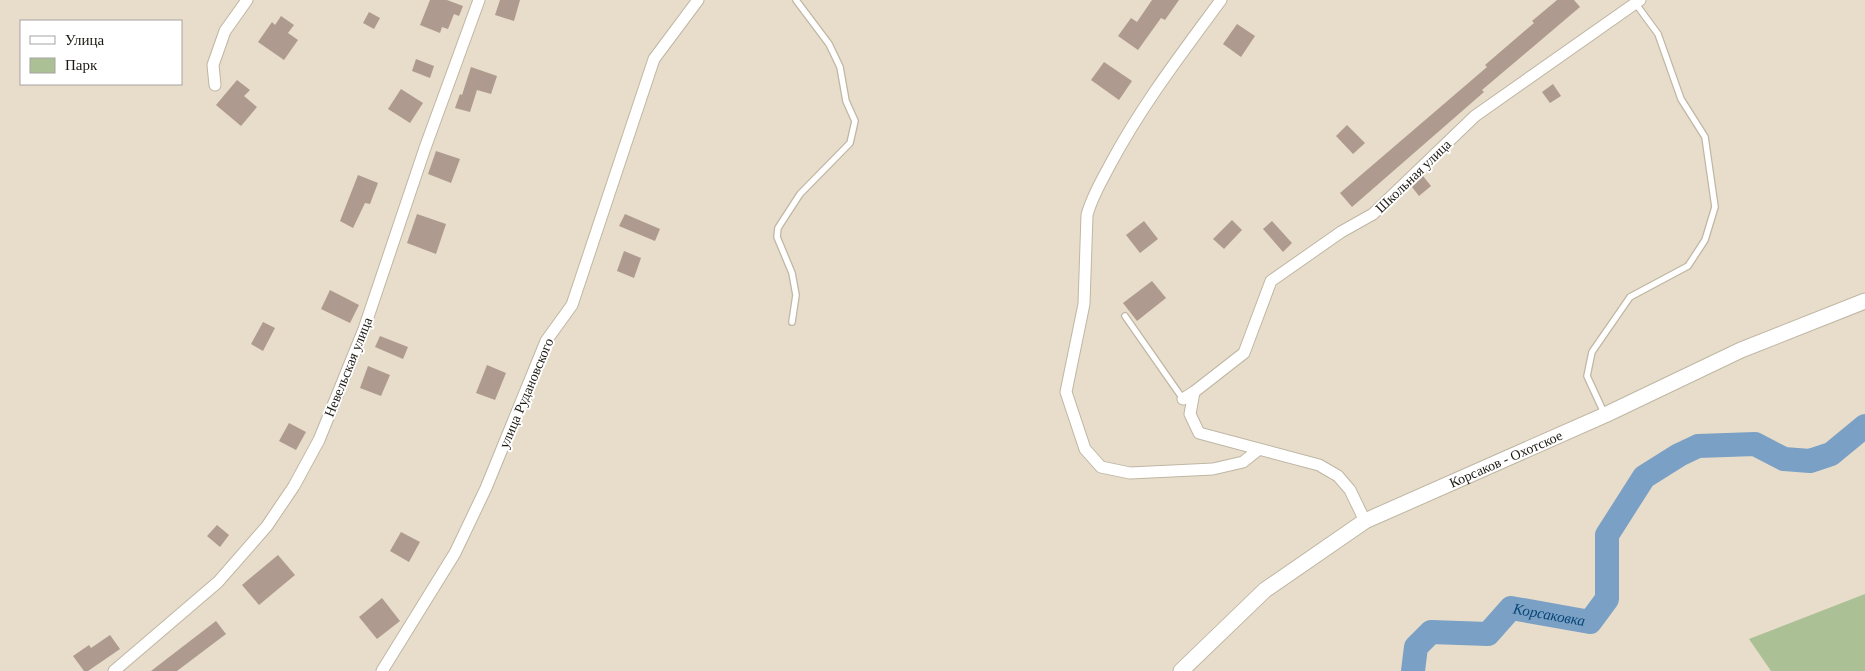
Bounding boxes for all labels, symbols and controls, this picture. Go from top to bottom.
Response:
legend [20,20,182,85]
text: Улица [65,32,104,48]
text: Парк [65,57,98,73]
street label: Школьная улица [1373,136,1455,216]
street label: Невельская улица [322,315,376,419]
street label: улица Рудановского [496,336,556,450]
street label: Корсаков - Охотское [1447,428,1565,491]
water label: Корсаковка [1511,600,1586,629]

